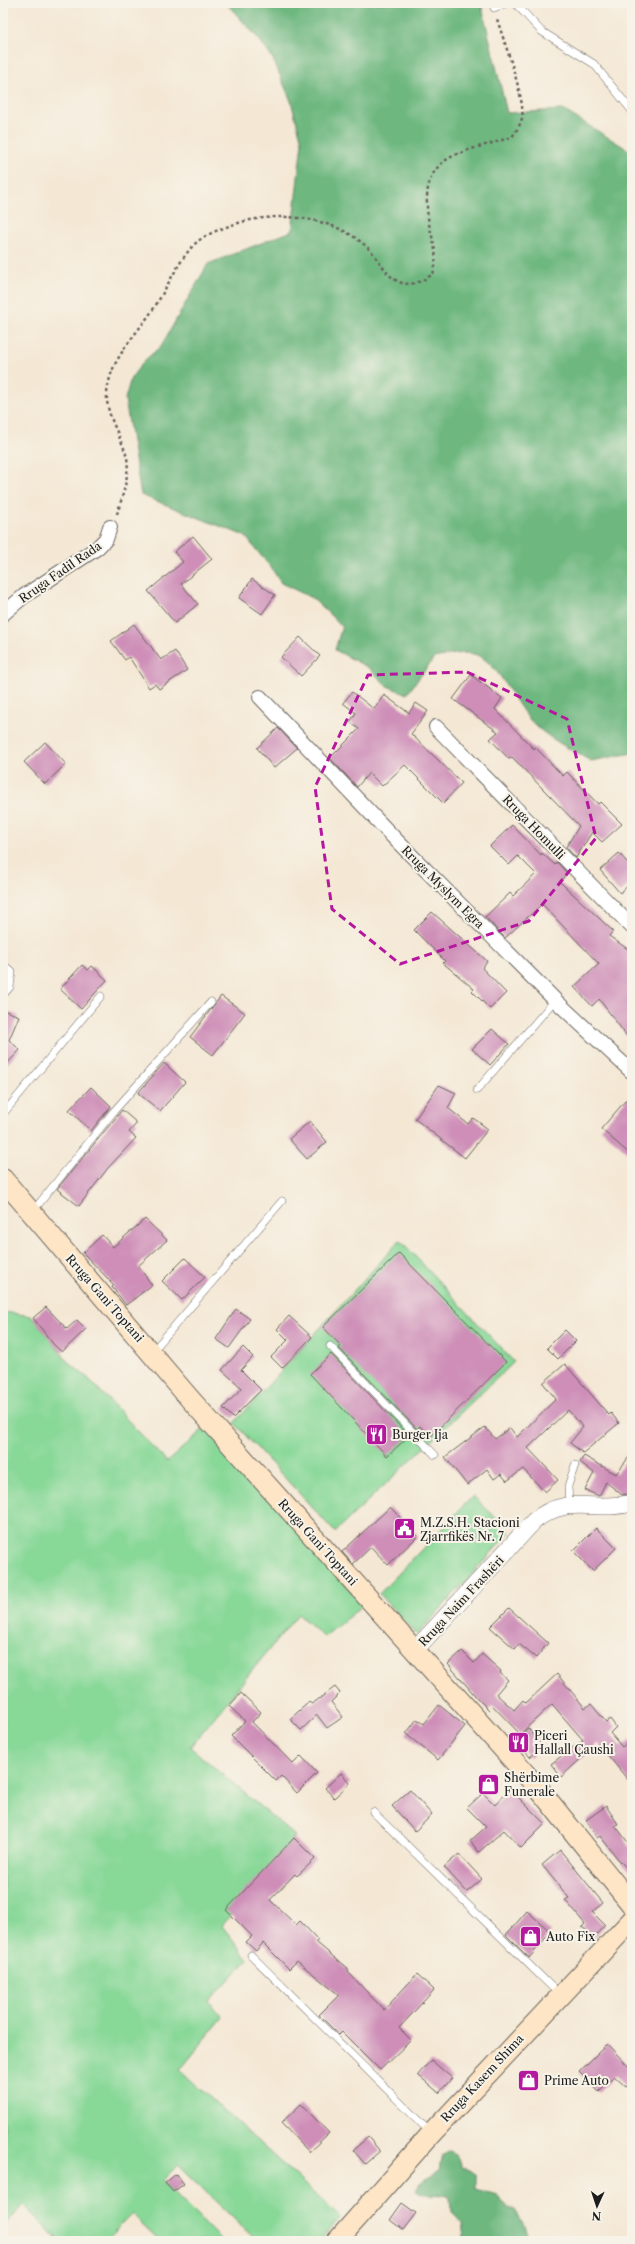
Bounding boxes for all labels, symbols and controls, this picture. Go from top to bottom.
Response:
street label: Rruga Fadil Rada [16,538,105,606]
street label: Rruga Homulli [500,792,569,863]
street label: Rruga Myslym Egra [399,843,488,932]
street label: Rruga Gani Toptani [63,1251,147,1345]
restaurant icon: Burger Ija [363,1421,389,1447]
place label: Burger Ija [392,1427,449,1442]
street label: Rruga Gani Toptani [275,1496,361,1589]
place label: M.Z.S.H. Stacioni Zjarrfikës Nr. 7 [420,1515,520,1544]
public building icon: M.Z.S.H. Stacioni Zjarrfikës Nr. 7 [391,1516,417,1542]
street label: Rruga Naim Frashëri [415,1552,507,1649]
place label: Piceri Hallall Çaushi [534,1728,614,1757]
restaurant icon: Piceri Hallall Çaushi [506,1729,532,1755]
place label: Shërbime Funerale [504,1770,560,1799]
shop icon: Shërbime Funerale [476,1771,502,1797]
shop icon: Auto Fix [518,1923,544,1949]
place label: Auto Fix [545,1929,595,1944]
street label: Rruga Kasem Shima [437,2030,527,2125]
shop icon: Prime Auto [515,2067,541,2093]
place label: Prime Auto [544,2073,609,2088]
north arrow [577,2186,617,2226]
text: N [591,2209,602,2223]

